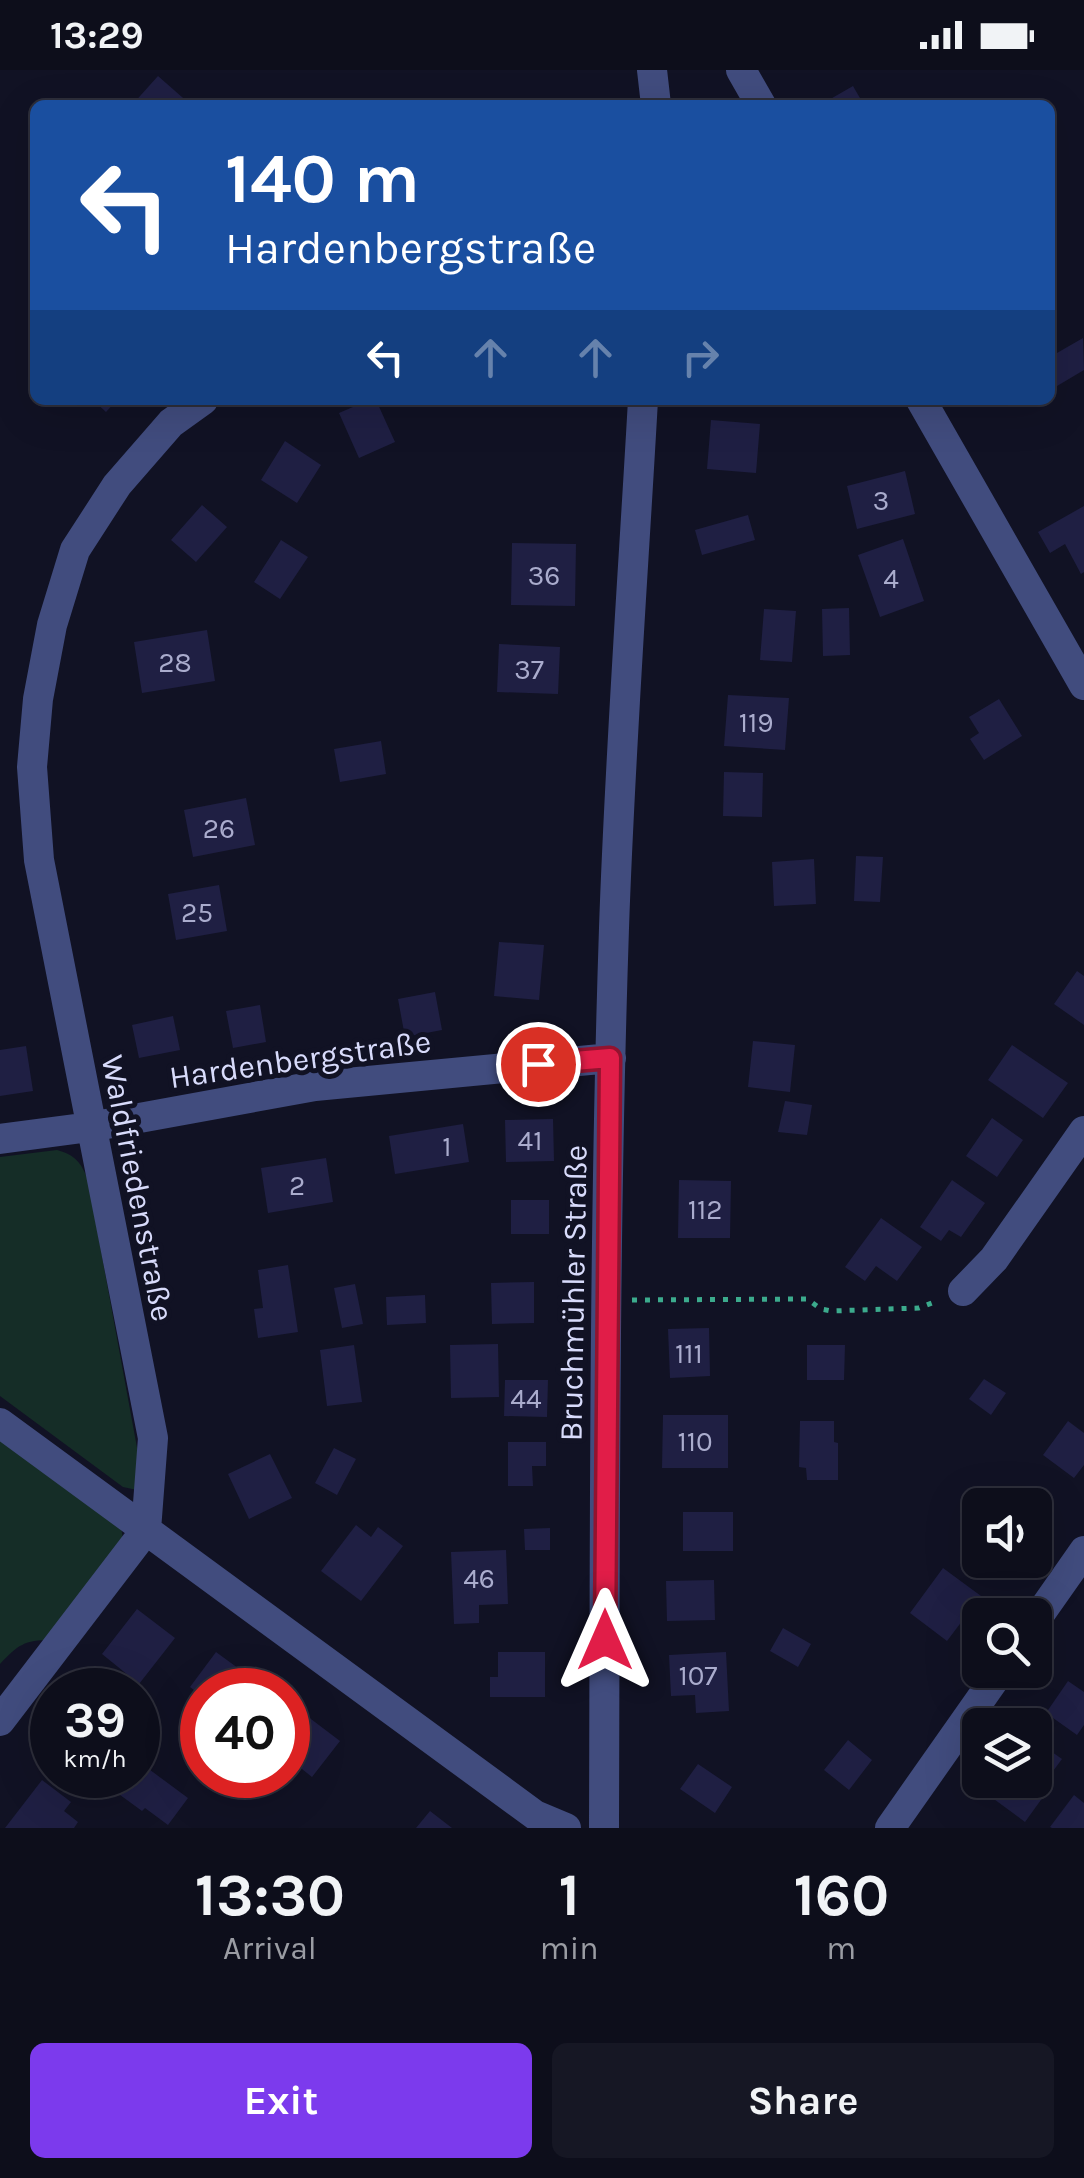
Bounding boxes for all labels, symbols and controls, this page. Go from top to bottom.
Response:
text: 13:29 [50,13,144,58]
text: 140 m [225,138,420,220]
icon: left [60,140,190,270]
text: Hardenbergstraße [225,222,596,274]
icon: left [358,330,413,385]
icon: ahead [463,330,518,385]
icon: ahead [568,330,623,385]
icon: right [673,330,728,385]
house number: 3 [873,484,889,517]
house number: 36 [528,559,560,592]
house number: 4 [883,562,899,595]
house number: 28 [158,646,192,679]
house number: 37 [514,653,544,686]
house number: 119 [739,706,773,739]
house number: 26 [203,812,235,845]
house number: 25 [181,896,213,929]
pin [496,1022,581,1107]
street label: Hardenbergstraße [167,1023,433,1096]
icon: arrive [511,1037,566,1092]
street label: Waldfriedenstraße [94,1052,181,1324]
house number: 41 [518,1124,542,1157]
house number: 1 [442,1130,452,1163]
street label: Bruchmühler Straße [552,1144,595,1442]
house number: 2 [289,1169,305,1202]
house number: 112 [688,1193,722,1226]
house number: 111 [675,1337,703,1370]
house number: 44 [510,1382,542,1415]
house number: 110 [677,1425,713,1458]
map controls [962,1488,1052,1798]
button: sound [962,1488,1052,1578]
house number: 46 [463,1562,495,1595]
position arrow [553,1588,657,1692]
button: search [962,1598,1052,1688]
house number: 107 [678,1659,718,1692]
speed limit sign: 40 [180,1668,310,1798]
text: 39 [64,1691,126,1750]
button: layers [962,1708,1052,1798]
text: km/h [63,1744,127,1773]
text: 13:30 [195,1860,345,1930]
text: 1 [558,1860,580,1930]
text: 160 [793,1860,889,1930]
text: Arrival [223,1930,317,1967]
text: min [540,1930,599,1967]
text: m [826,1930,856,1967]
button: Exit [30,2043,532,2158]
button: Share [552,2043,1054,2158]

